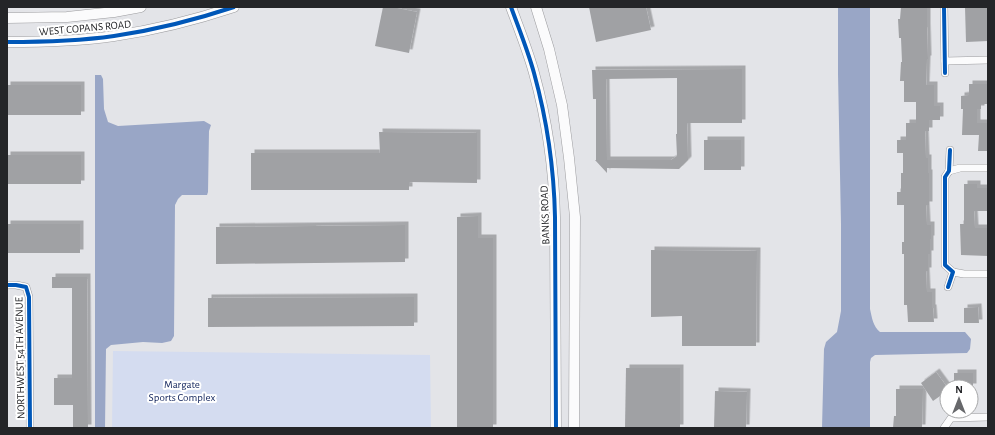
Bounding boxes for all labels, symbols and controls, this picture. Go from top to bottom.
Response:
street label: WEST COPANS ROAD [39,18,131,38]
street label: BANKS ROAD [538,185,552,245]
street label: NORTHWEST 54TH AVENUE [13,296,27,419]
park label: Margate Sports Complex [149,379,216,403]
north arrow [939,379,979,419]
text: N [955,384,963,395]

